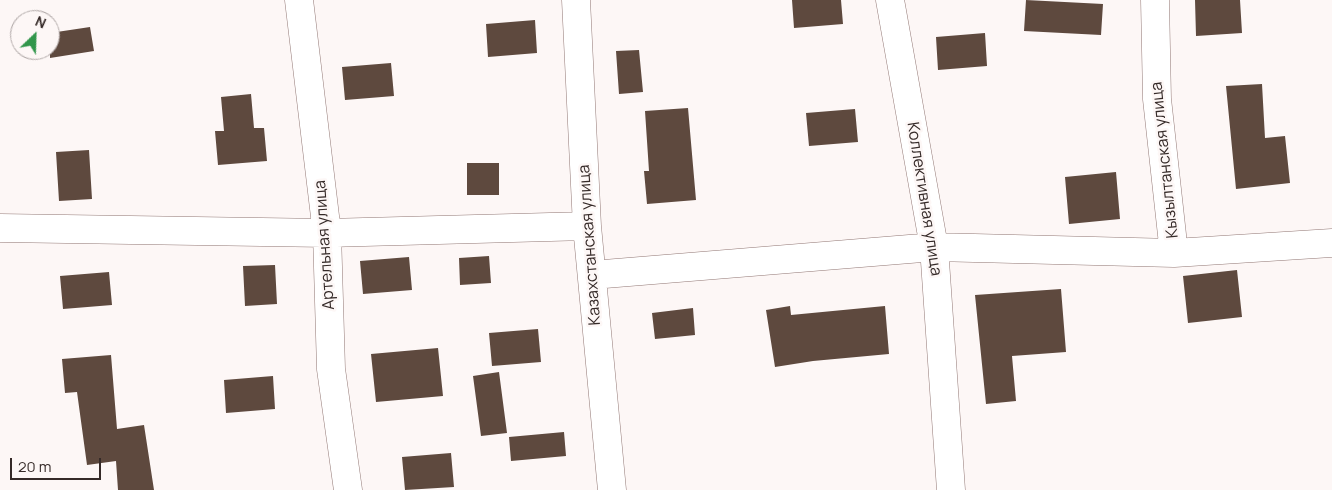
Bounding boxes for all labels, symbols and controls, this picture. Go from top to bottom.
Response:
north arrow [10,10,60,60]
text: N [32,11,49,32]
street label: Кызылтанская улица [1147,81,1183,239]
street label: Коллективная улица [902,121,946,277]
street label: Казахстанская улица [575,164,605,326]
street label: Артельная улица [311,179,339,311]
scale bar [12,448,104,480]
text: 20 m [18,456,51,477]

